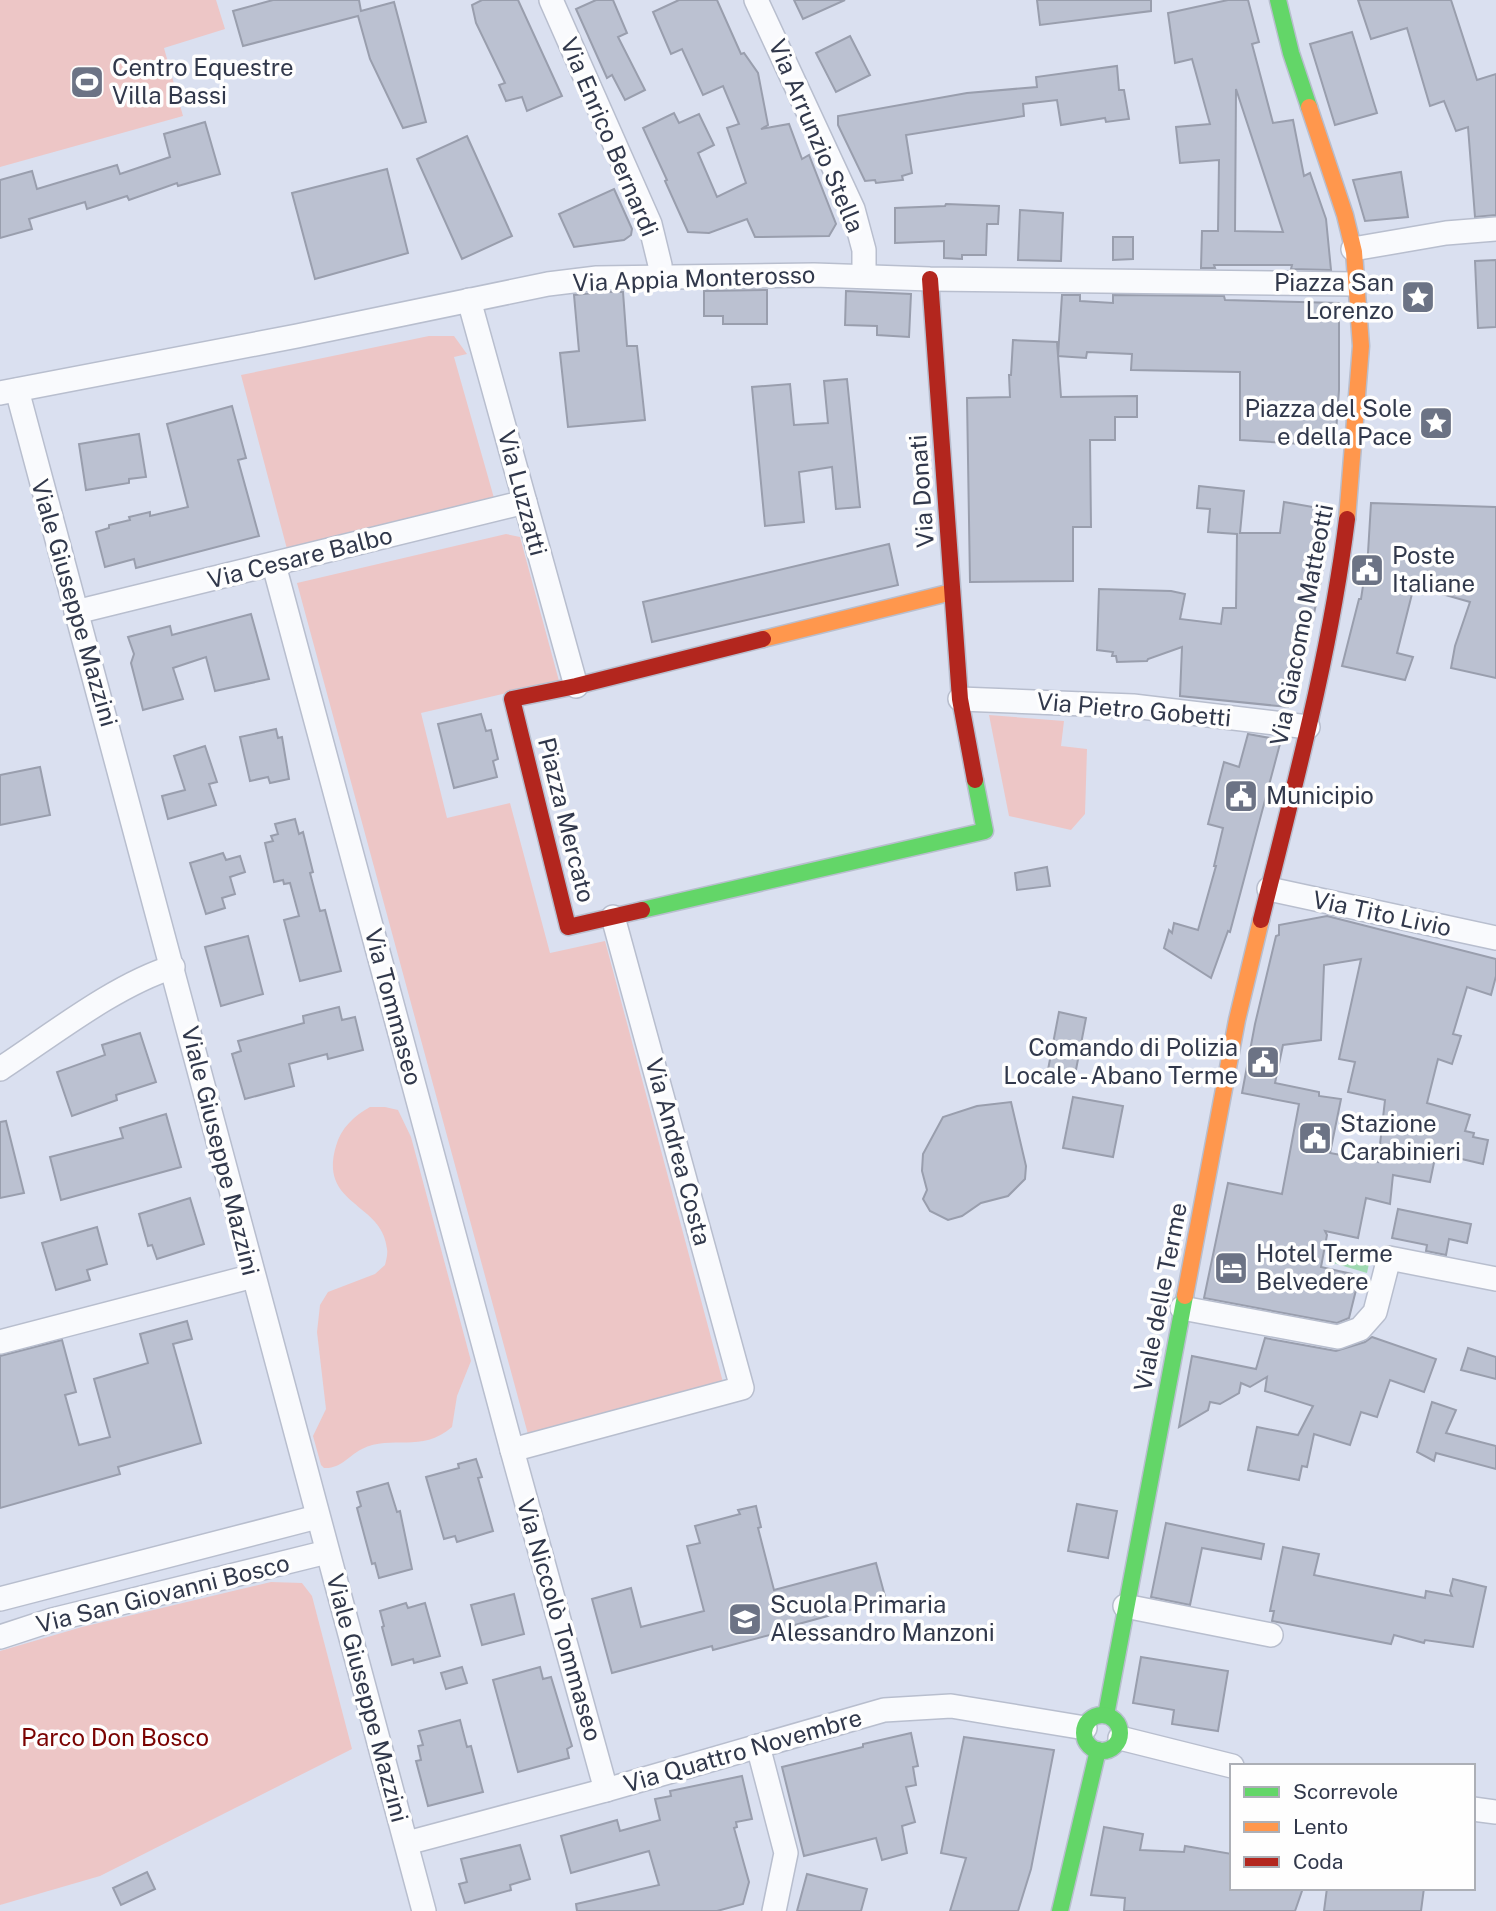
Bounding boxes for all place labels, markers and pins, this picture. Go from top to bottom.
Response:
place label: Centro Equestre Villa Bassi [112,53,294,109]
sports icon: Centro Equestre Villa Bassi [68,63,106,101]
place label: Piazza San Lorenzo [1274,268,1394,324]
place icon: Piazza San Lorenzo [1399,278,1437,316]
place label: Piazza del Sole e della Pace [1244,394,1412,450]
place icon: Piazza del Sole e della Pace [1417,404,1455,442]
place label: Poste Italiane [1392,541,1475,597]
public building icon: Poste Italiane [1348,551,1386,589]
public building icon: Municipio [1222,777,1260,815]
place label: Municipio [1266,781,1374,809]
place label: Comando di Polizia Locale - Abano Terme [1003,1033,1238,1089]
public building icon: Comando di Polizia Locale - Abano Terme [1244,1043,1282,1081]
place label: Stazione Carabinieri [1340,1109,1461,1165]
public building icon: Stazione Carabinieri [1296,1119,1334,1157]
place label: Hotel Terme Belvedere [1256,1239,1393,1295]
hotel icon: Hotel Terme Belvedere [1212,1249,1250,1287]
place label: Scuola Primaria Alessandro Manzoni [770,1590,995,1646]
school or university icon: Scuola Primaria Alessandro Manzoni [726,1600,764,1638]

